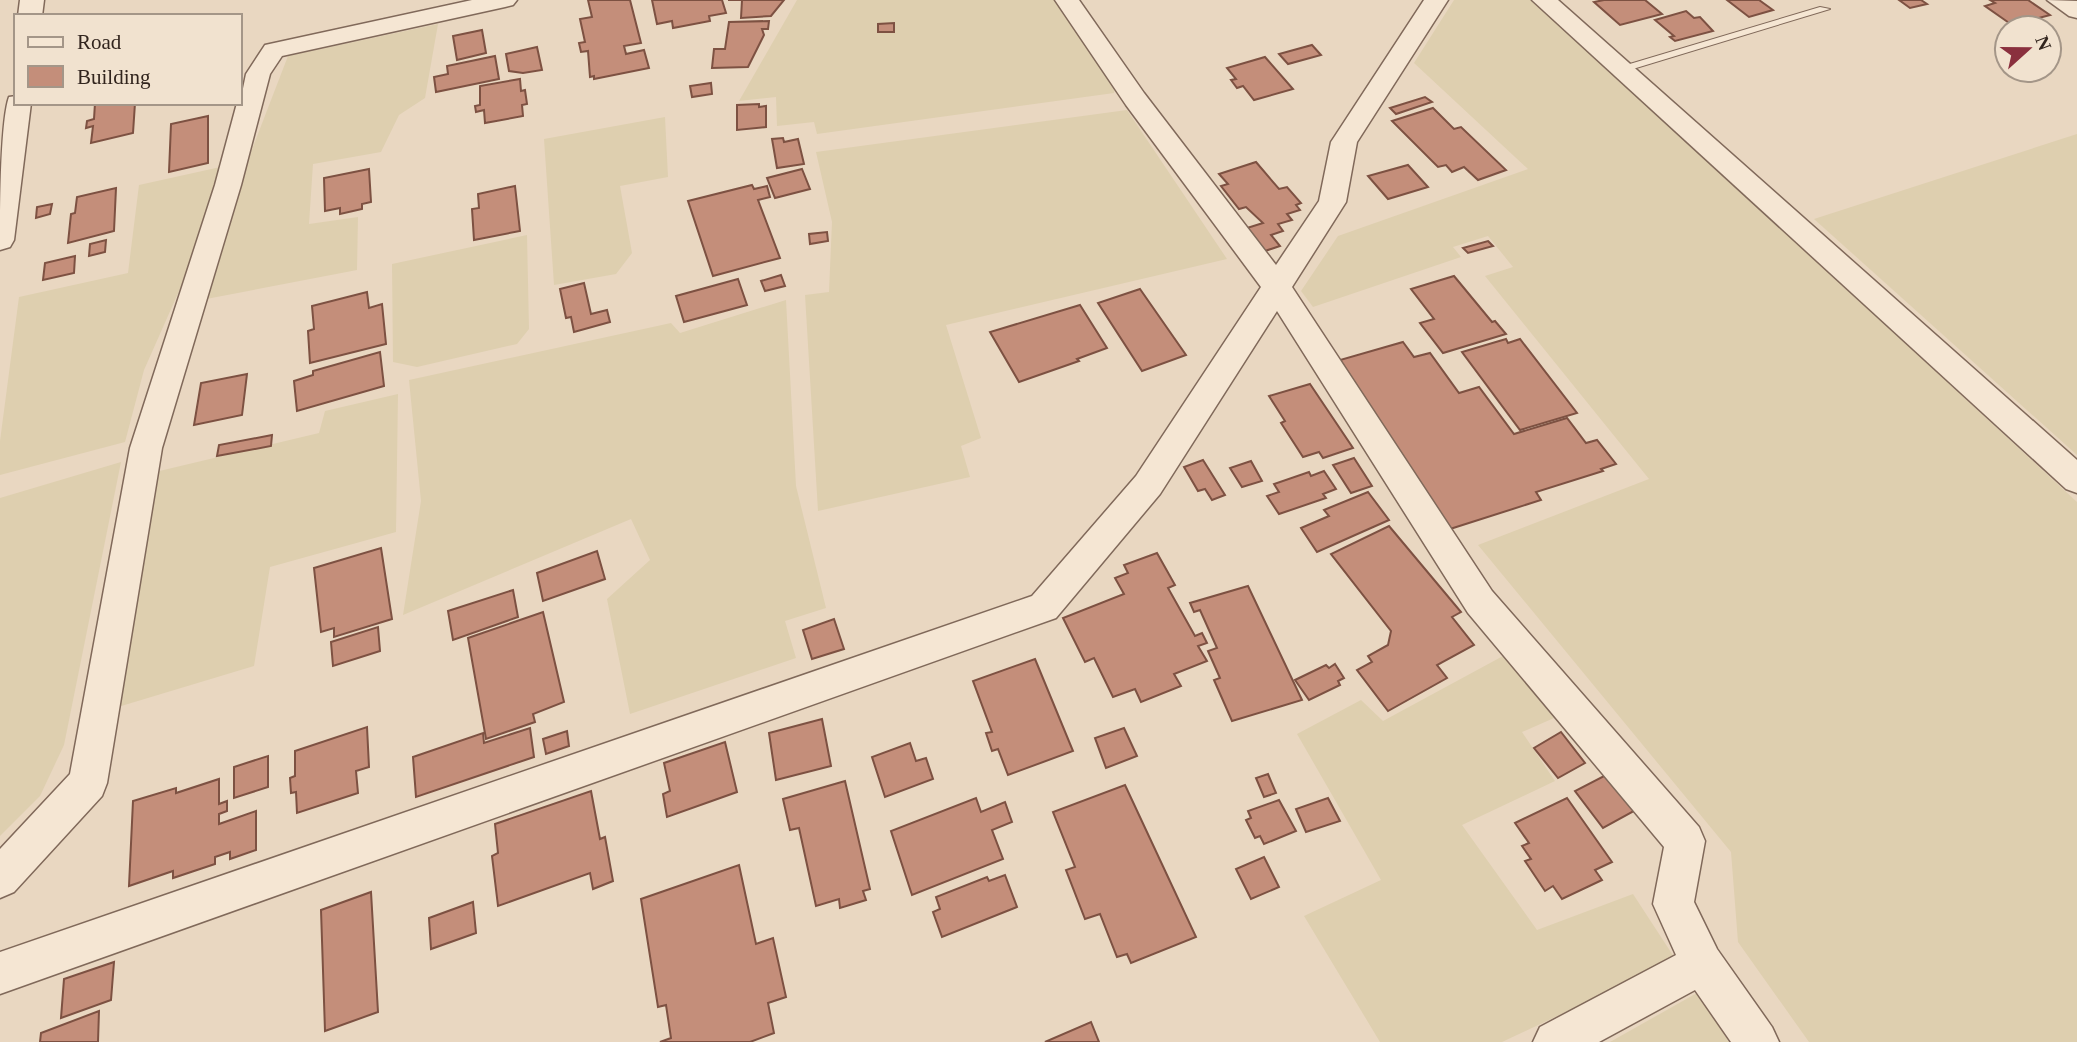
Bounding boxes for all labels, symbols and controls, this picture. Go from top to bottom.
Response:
legend [14,14,242,105]
north arrow [1993,14,2063,84]
text: Road [77,30,122,54]
text: N [2031,33,2056,54]
text: Building [77,65,151,89]

